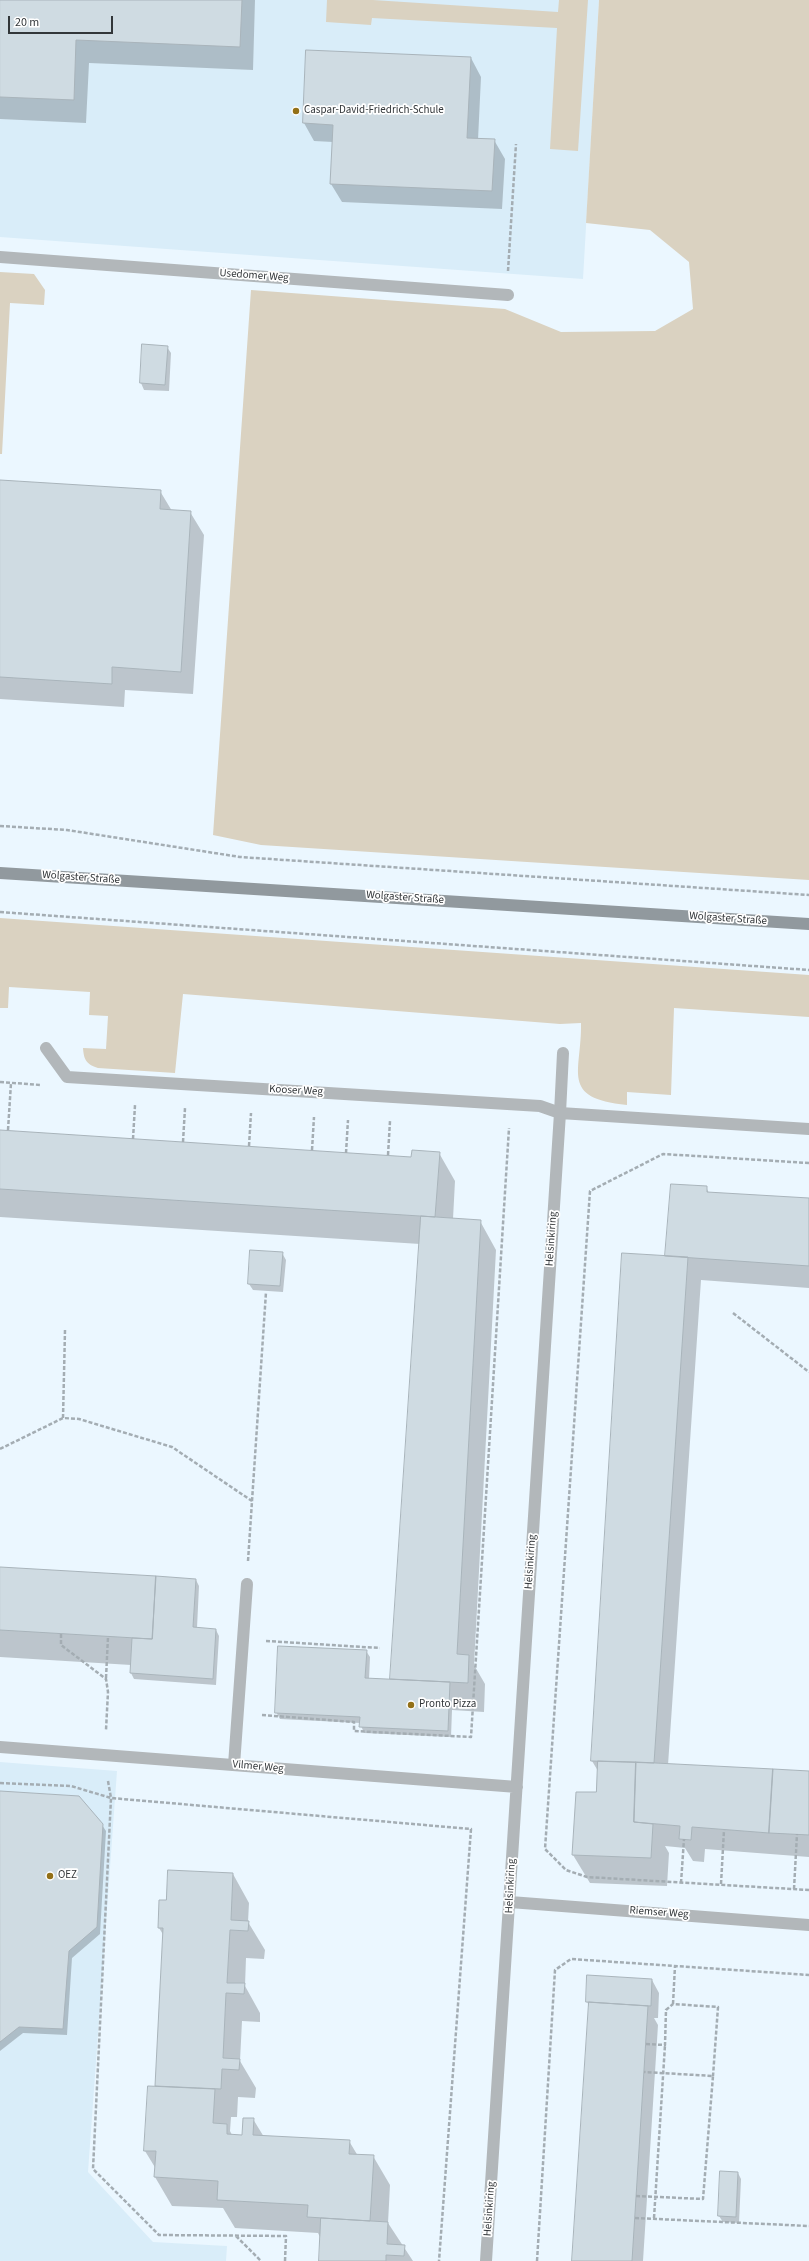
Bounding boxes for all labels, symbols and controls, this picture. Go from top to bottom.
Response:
scale bar [10,8,115,34]
text: 20 m [15,14,39,31]
place label: Caspar-David-Friedrich-Schule [304,104,444,118]
marker: Caspar-David-Friedrich-Schule [291,106,301,116]
street label: Usedomer Weg [219,267,289,285]
street label: Wolgaster Straße [42,869,120,887]
street label: Wolgaster Straße [366,889,444,907]
street label: Wolgaster Straße [689,910,767,928]
street label: Kooser Weg [269,1083,323,1099]
street label: Helsinkiring [543,1211,561,1267]
street label: Helsinkiring [522,1534,540,1590]
place label: Pronto Pizza [419,1698,476,1712]
marker: Pronto Pizza [406,1700,416,1710]
street label: Vilmer Weg [232,1758,284,1776]
street label: Helsinkiring [503,1858,519,1914]
place label: OEZ [58,1869,77,1883]
marker: OEZ [45,1871,55,1881]
street label: Riemser Weg [629,1904,689,1922]
street label: Helsinkiring [481,2181,499,2237]

